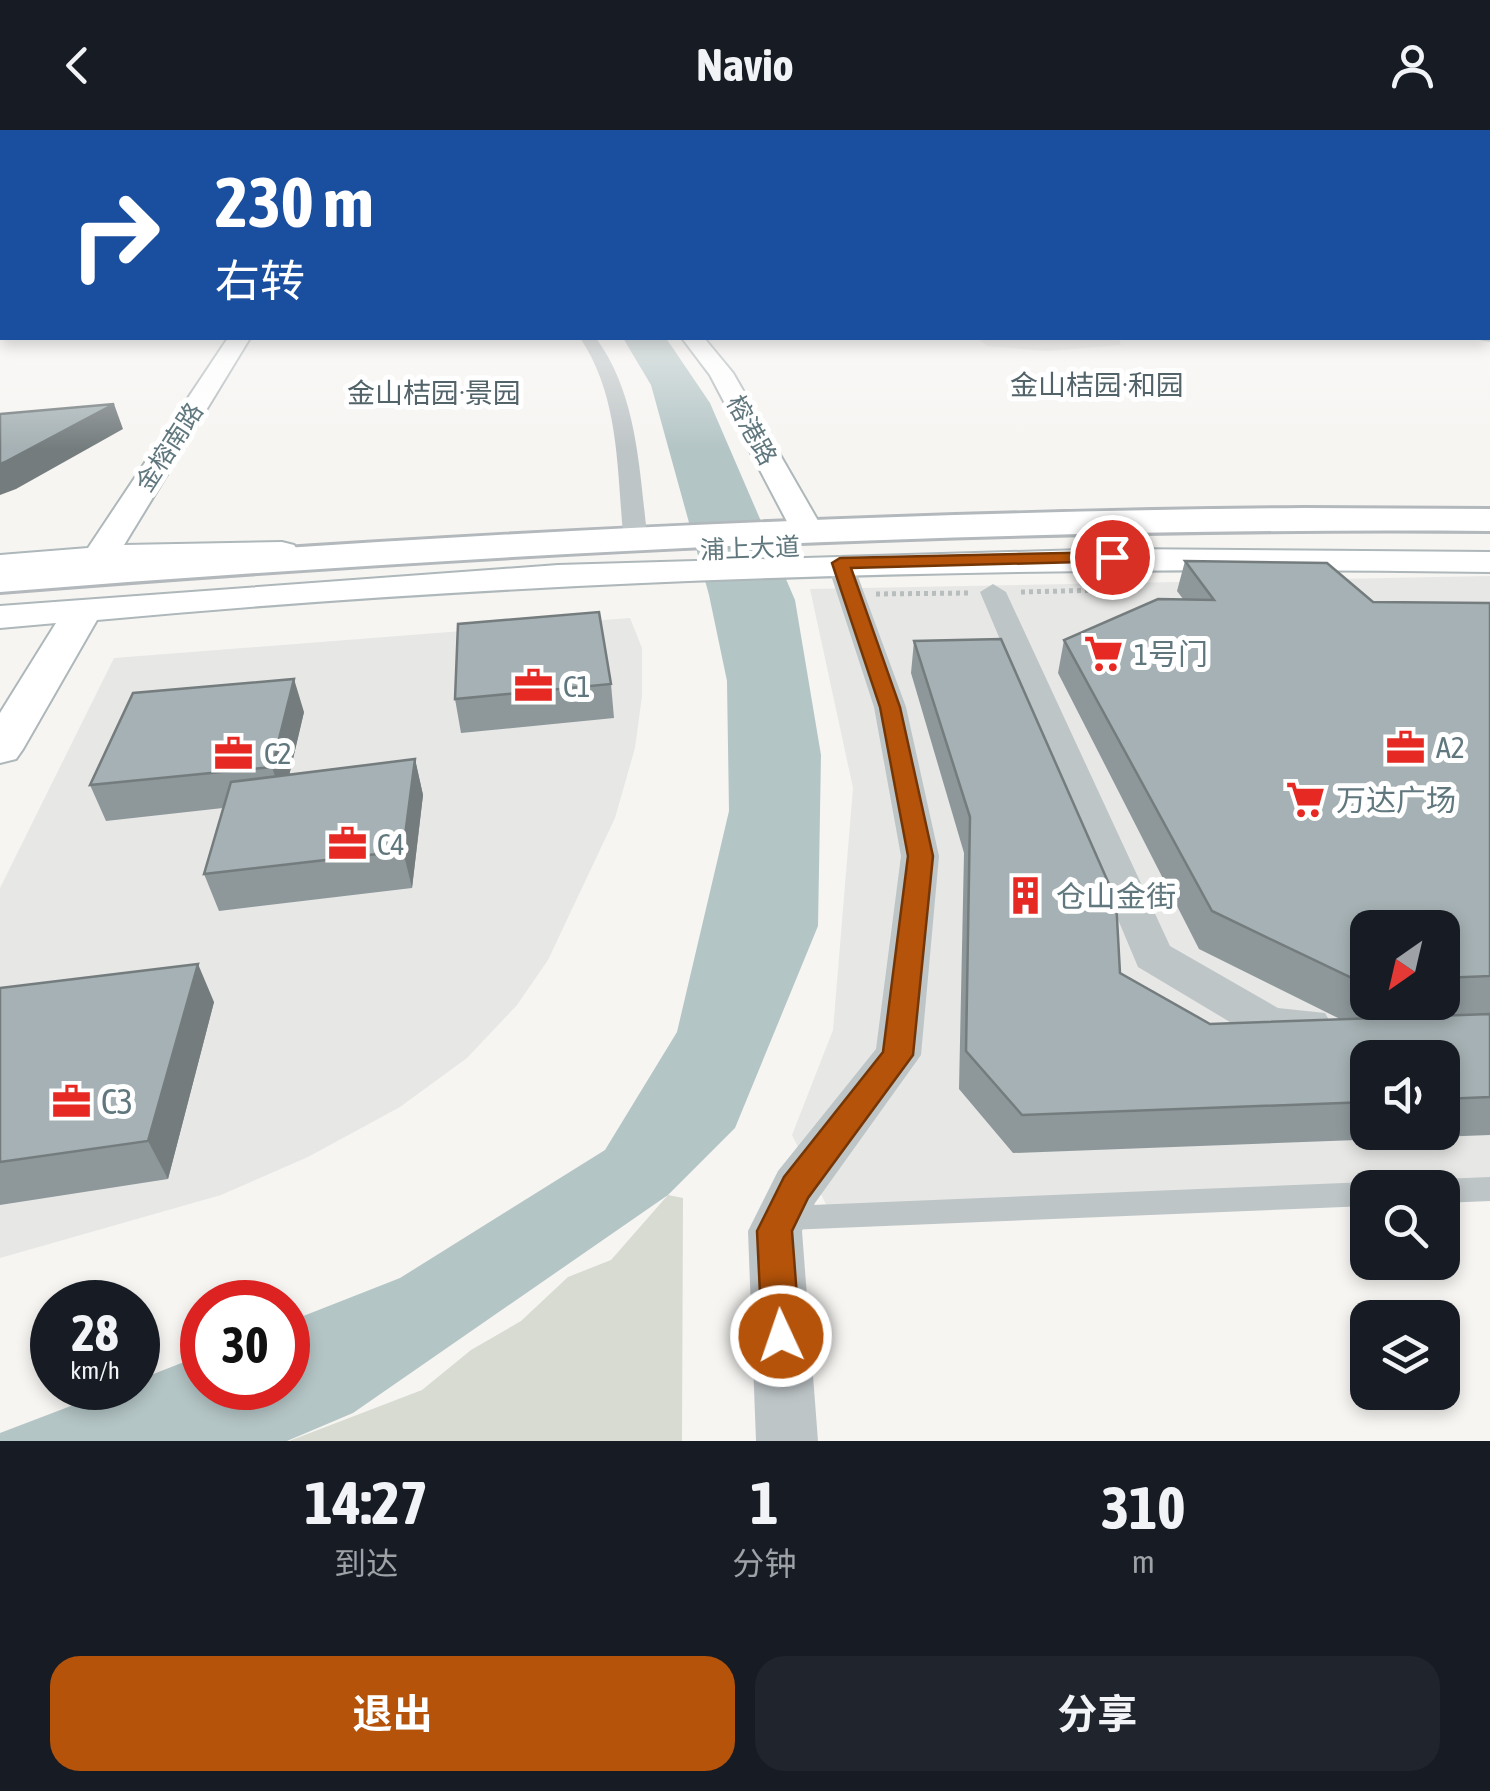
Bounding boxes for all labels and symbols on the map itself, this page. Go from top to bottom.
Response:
district label: 金山桔园·和园 [1010,369,1184,401]
district label: 金山桔园·景园 [347,377,521,409]
street label: 榕港路 [722,390,782,470]
street label: 金榕南路 [130,397,208,497]
pin [1070,515,1155,600]
street label: 浦上大道 [700,532,800,564]
supermarket icon: 1号门 [1083,633,1125,675]
place label: 1号门 [1134,637,1208,671]
office icon: C1 [512,665,554,707]
place label: C1 [563,669,591,703]
office icon: A2 [1385,726,1427,768]
place label: A2 [1436,730,1465,764]
office icon: C2 [213,732,255,774]
place label: C2 [264,736,292,770]
supermarket icon: 万达广场 [1285,779,1327,821]
place label: 万达广场 [1336,783,1456,817]
office icon: C4 [326,823,368,865]
place label: C4 [377,827,405,861]
building icon: 仓山金街 [1005,875,1047,917]
place label: 仓山金街 [1056,879,1176,913]
north arrow [1350,910,1460,1020]
office icon: C3 [50,1080,92,1122]
place label: C3 [101,1081,133,1121]
speed limit sign: 30 [180,1280,310,1410]
position arrow [729,1284,833,1388]

